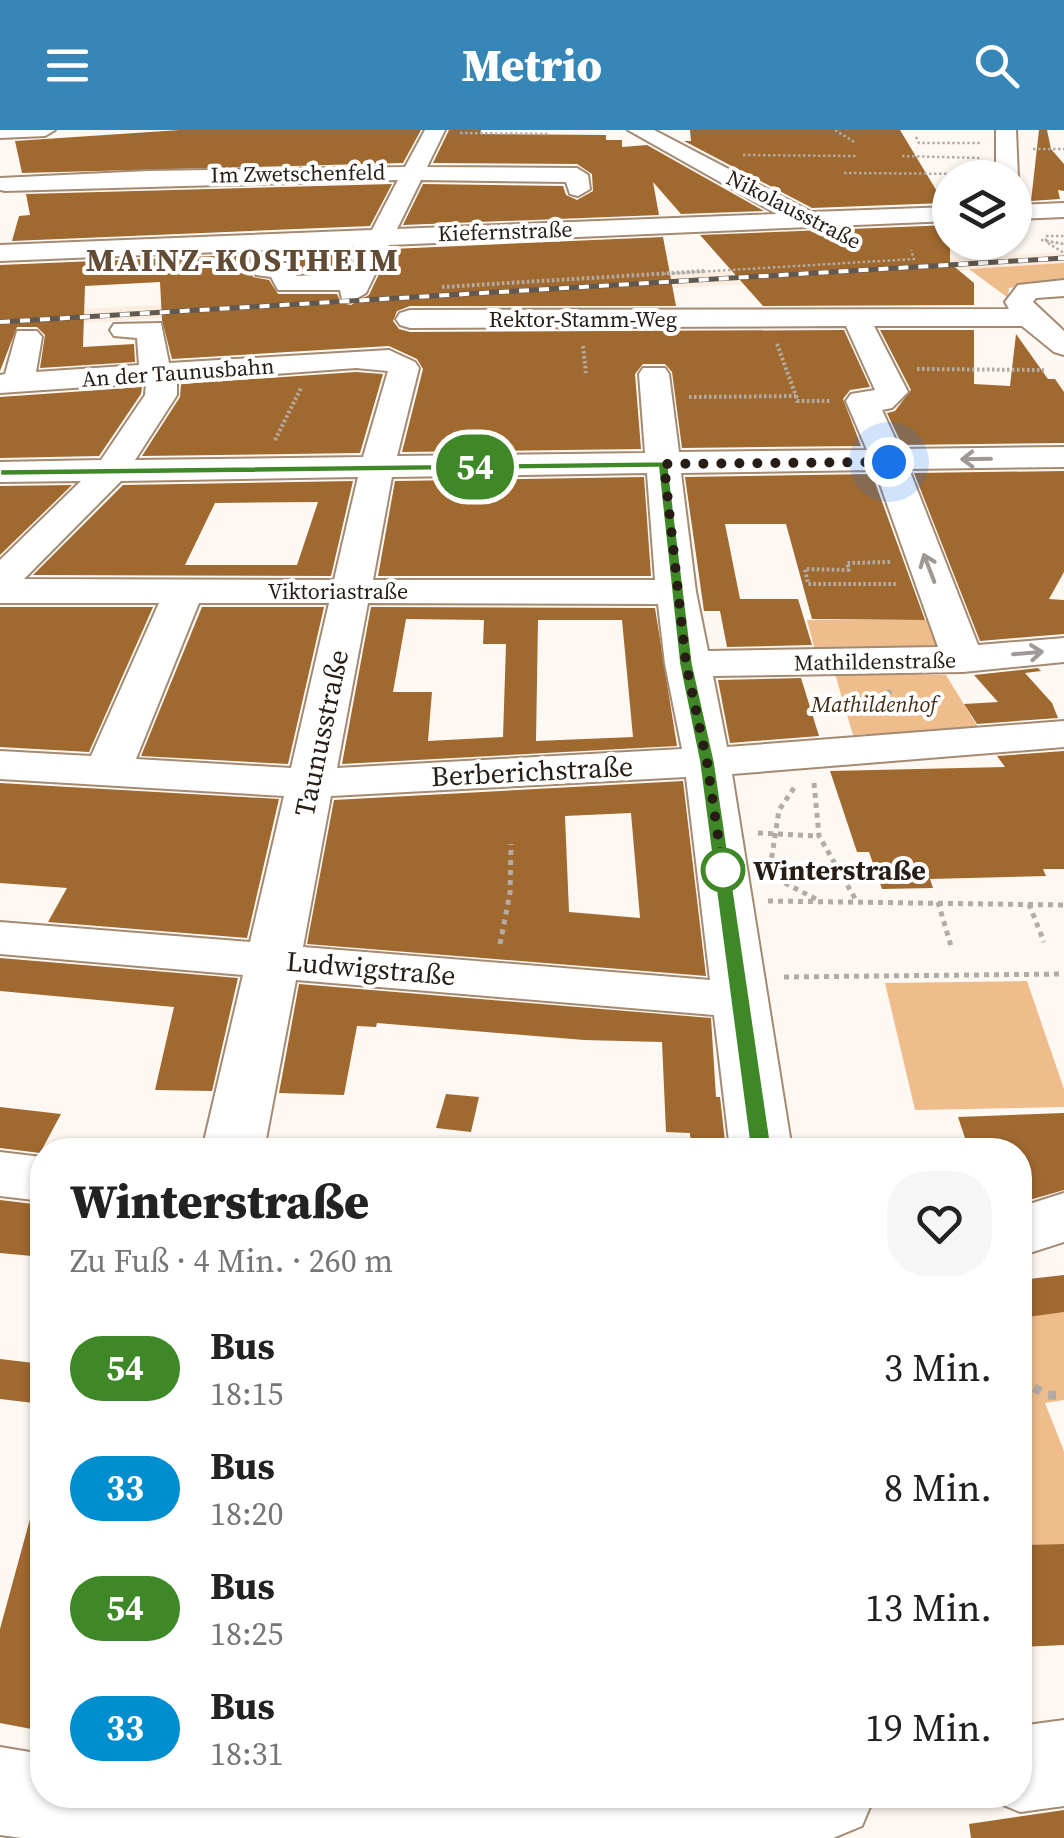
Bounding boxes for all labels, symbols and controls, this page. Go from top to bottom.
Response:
text: Metrio [462,34,602,96]
icon: menu [40,38,95,93]
icon: search [969,38,1024,93]
street label: Im Zwetschenfeld [210,156,386,190]
map controls [932,160,1032,260]
button: layers [932,160,1032,260]
street label: Nikolausstraße [722,162,866,256]
street label: Kiefernstraße [437,214,573,248]
district label: MAINZ-KOSTHEIM [86,238,400,282]
street label: Rektor-Stamm-Weg [489,304,677,334]
street label: An der Taunusbahn [81,350,275,394]
line badge: 54 [430,434,520,500]
your location [864,437,914,487]
text: 54 [456,443,494,491]
one-way arrow [961,450,993,469]
one-way arrow [919,553,937,584]
street label: Viktoriastraße [268,576,408,606]
one-way arrow [1012,644,1044,663]
street label: Mathildenstraße [794,645,956,677]
street label: Taunusstraße [285,646,357,820]
park label: Mathildenhof [810,689,941,719]
street label: Berberichstraße [430,747,634,795]
marker: Winterstraße [702,849,744,891]
place label: Winterstraße [753,851,926,889]
street label: Ludwigstraße [285,942,457,994]
text: Winterstraße [70,1168,369,1234]
button: heart [887,1171,992,1276]
text: Zu Fuß · 4 Min. · 260 m [70,1239,393,1283]
text: Bus [210,1320,275,1372]
text: 3 Min. [884,1342,992,1394]
text: 54 [106,1344,144,1392]
text: 18:15 [210,1372,284,1416]
text: Bus [210,1440,275,1492]
text: 8 Min. [884,1462,992,1514]
text: 33 [106,1464,144,1512]
text: 18:20 [210,1492,284,1536]
text: Bus [210,1560,275,1612]
text: 13 Min. [865,1582,992,1634]
text: 54 [106,1584,144,1632]
text: 18:25 [210,1612,284,1656]
text: Bus [210,1680,275,1732]
text: 19 Min. [865,1702,992,1754]
text: 33 [106,1704,144,1752]
text: 18:31 [210,1732,284,1776]

